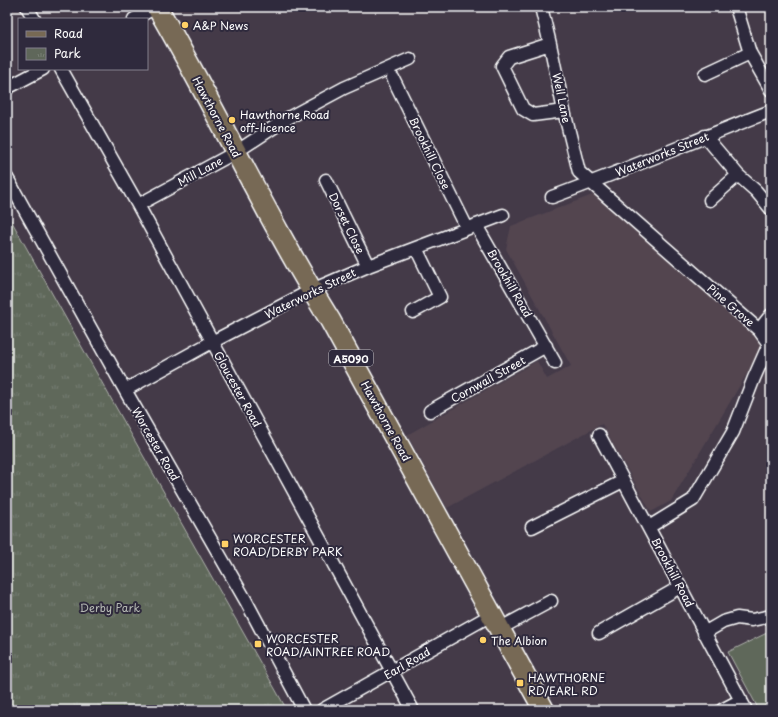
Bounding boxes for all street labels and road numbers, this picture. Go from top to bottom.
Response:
street label: Well Lane [548,71,576,125]
street label: Hawthorne Road [188,74,246,160]
street label: Brookhill Close [405,114,455,192]
street label: Waterworks Street [613,127,712,181]
street label: Mill Lane [174,152,226,190]
street label: Dorset Close [325,189,369,257]
street label: Brookhill Road [483,245,537,321]
street label: Waterworks Street [261,263,359,322]
street label: Pine Grove [704,280,759,331]
street label: Gloucester Road [210,348,266,430]
road number: A5090 [329,350,373,366]
street label: Cornwall Street [448,351,529,407]
street label: Hawthorne Road [357,378,415,464]
street label: Worcester Road [128,404,184,484]
street label: Brookhill Road [647,534,699,610]
street label: Earl Road [381,643,433,683]

